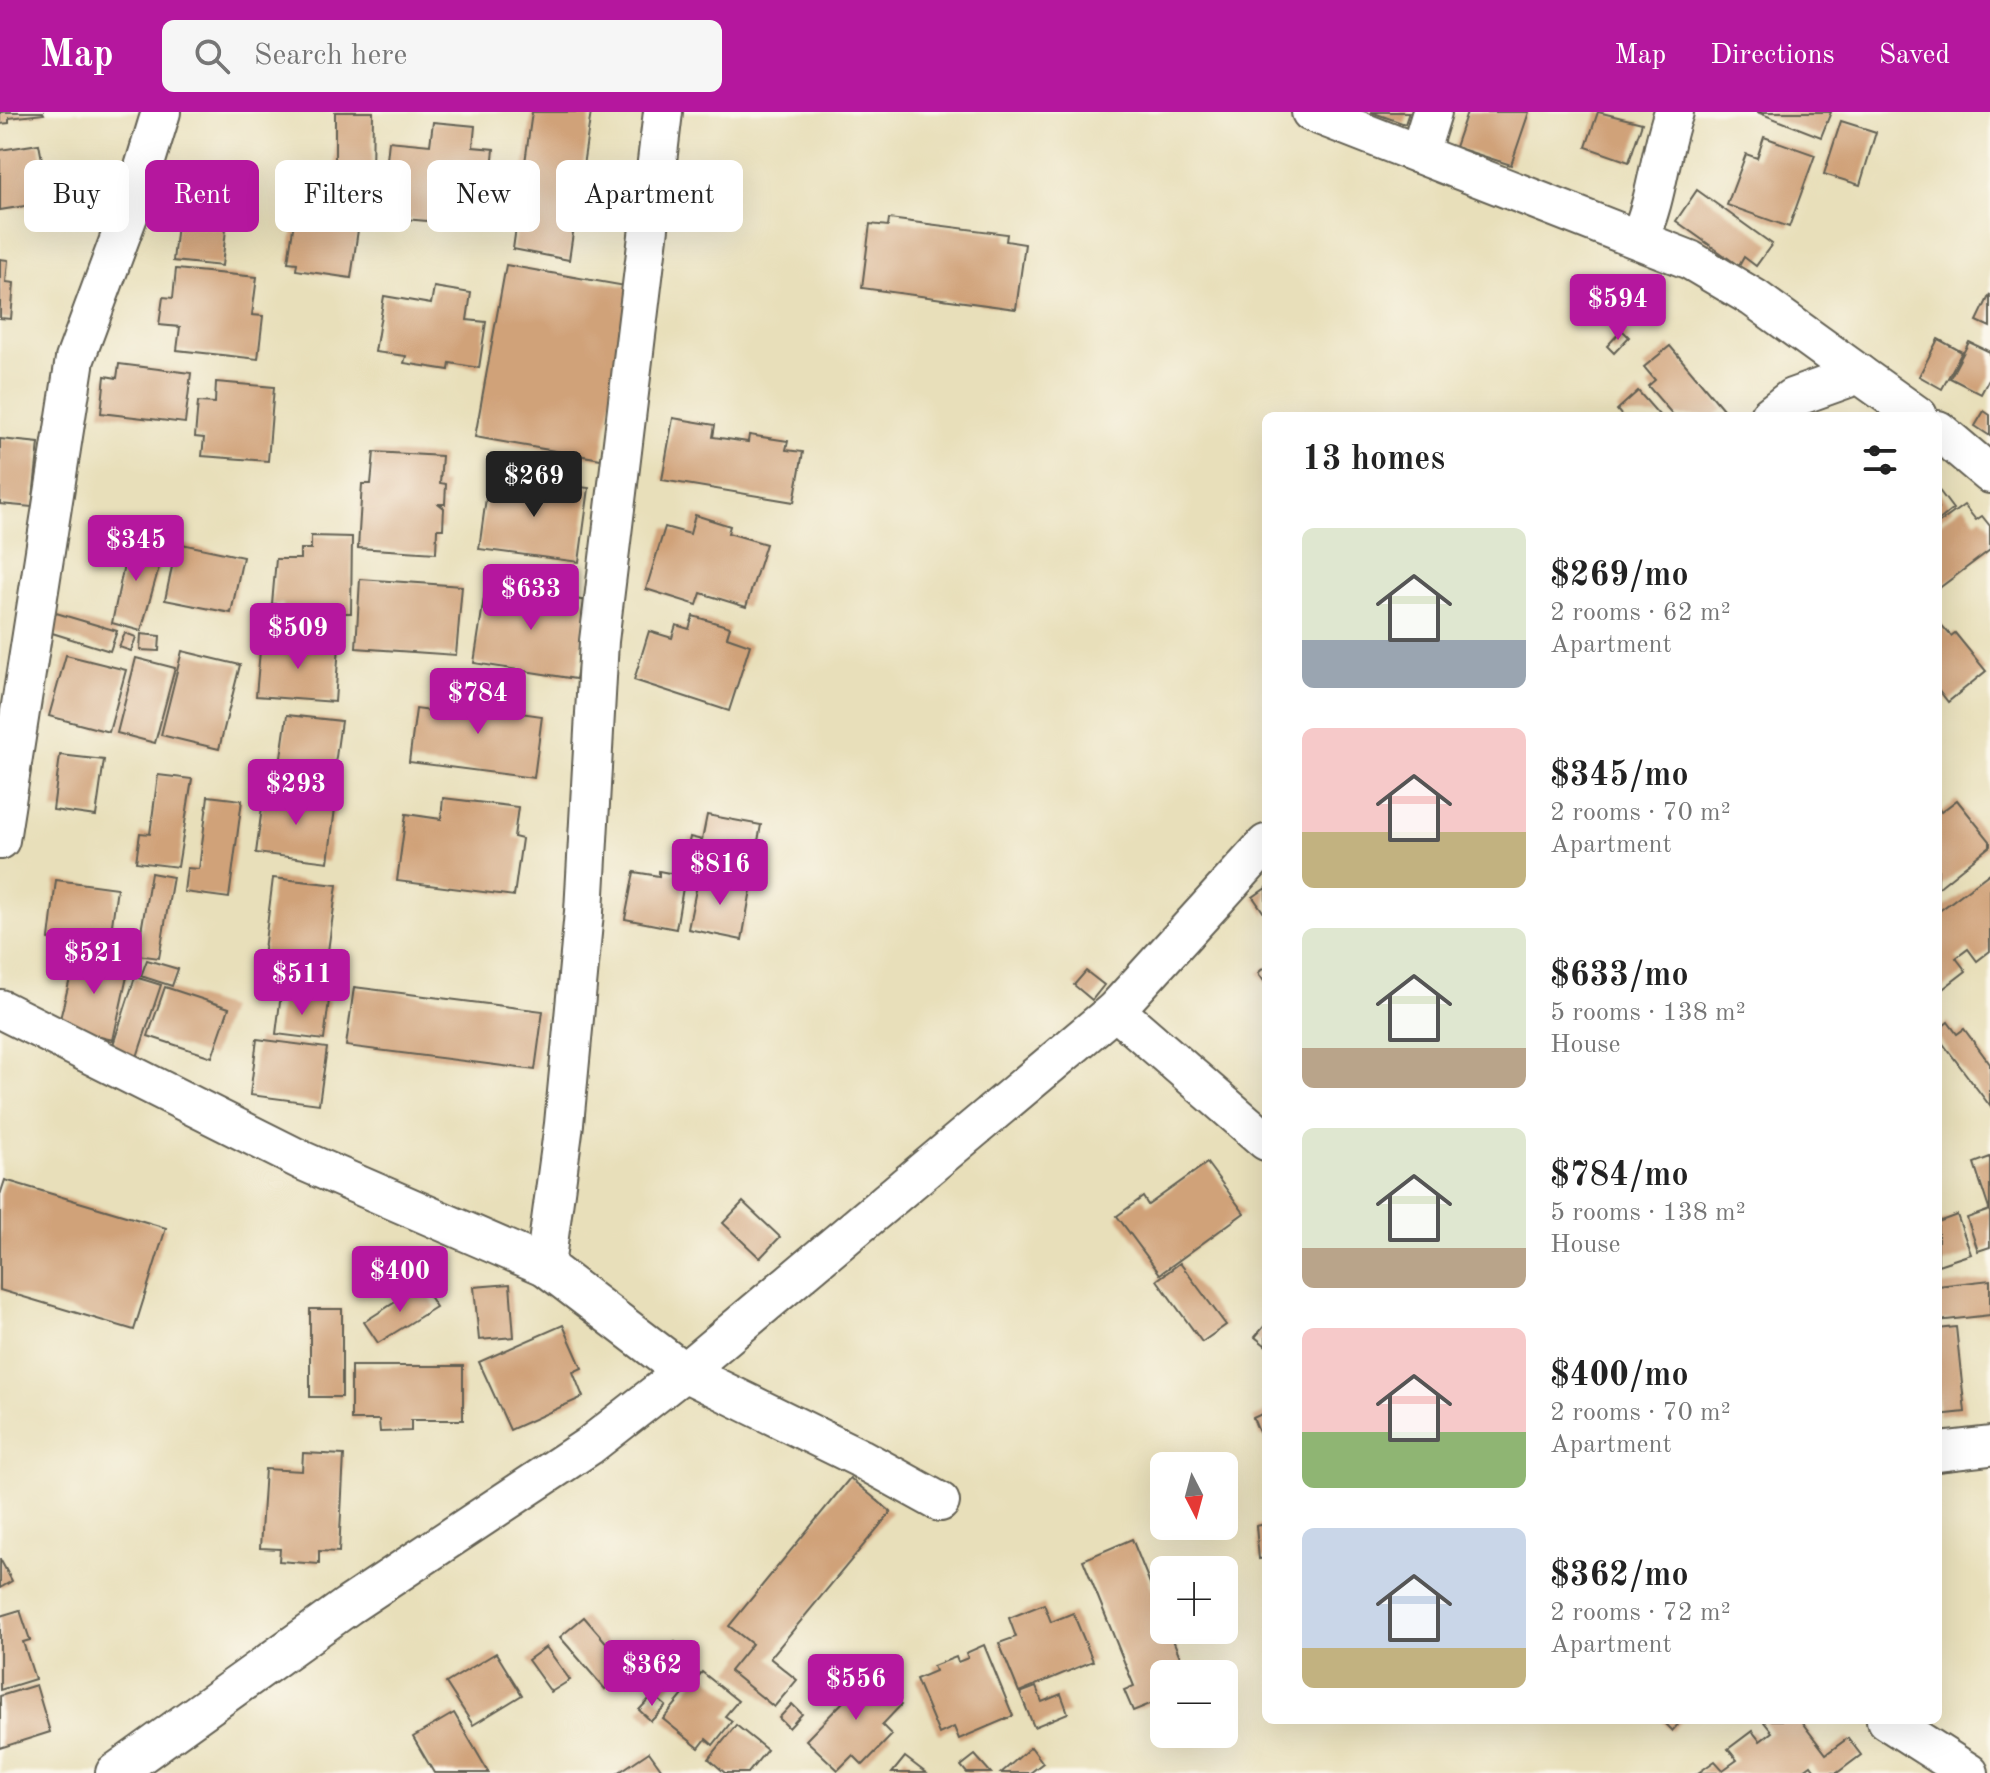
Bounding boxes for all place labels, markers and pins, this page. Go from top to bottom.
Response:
pin: $594 [1571,274,1665,342]
pin: $269 [487,451,581,519]
pin: $345 [89,515,183,583]
pin: $633 [484,564,578,632]
pin: $509 [251,603,345,671]
pin: $784 [431,668,525,736]
pin: $293 [249,759,343,827]
pin: $816 [673,839,767,907]
pin: $521 [47,928,141,996]
pin: $511 [255,949,349,1017]
pin: $400 [353,1246,447,1314]
pin: $362 [605,1640,699,1708]
pin: $556 [809,1654,903,1722]

